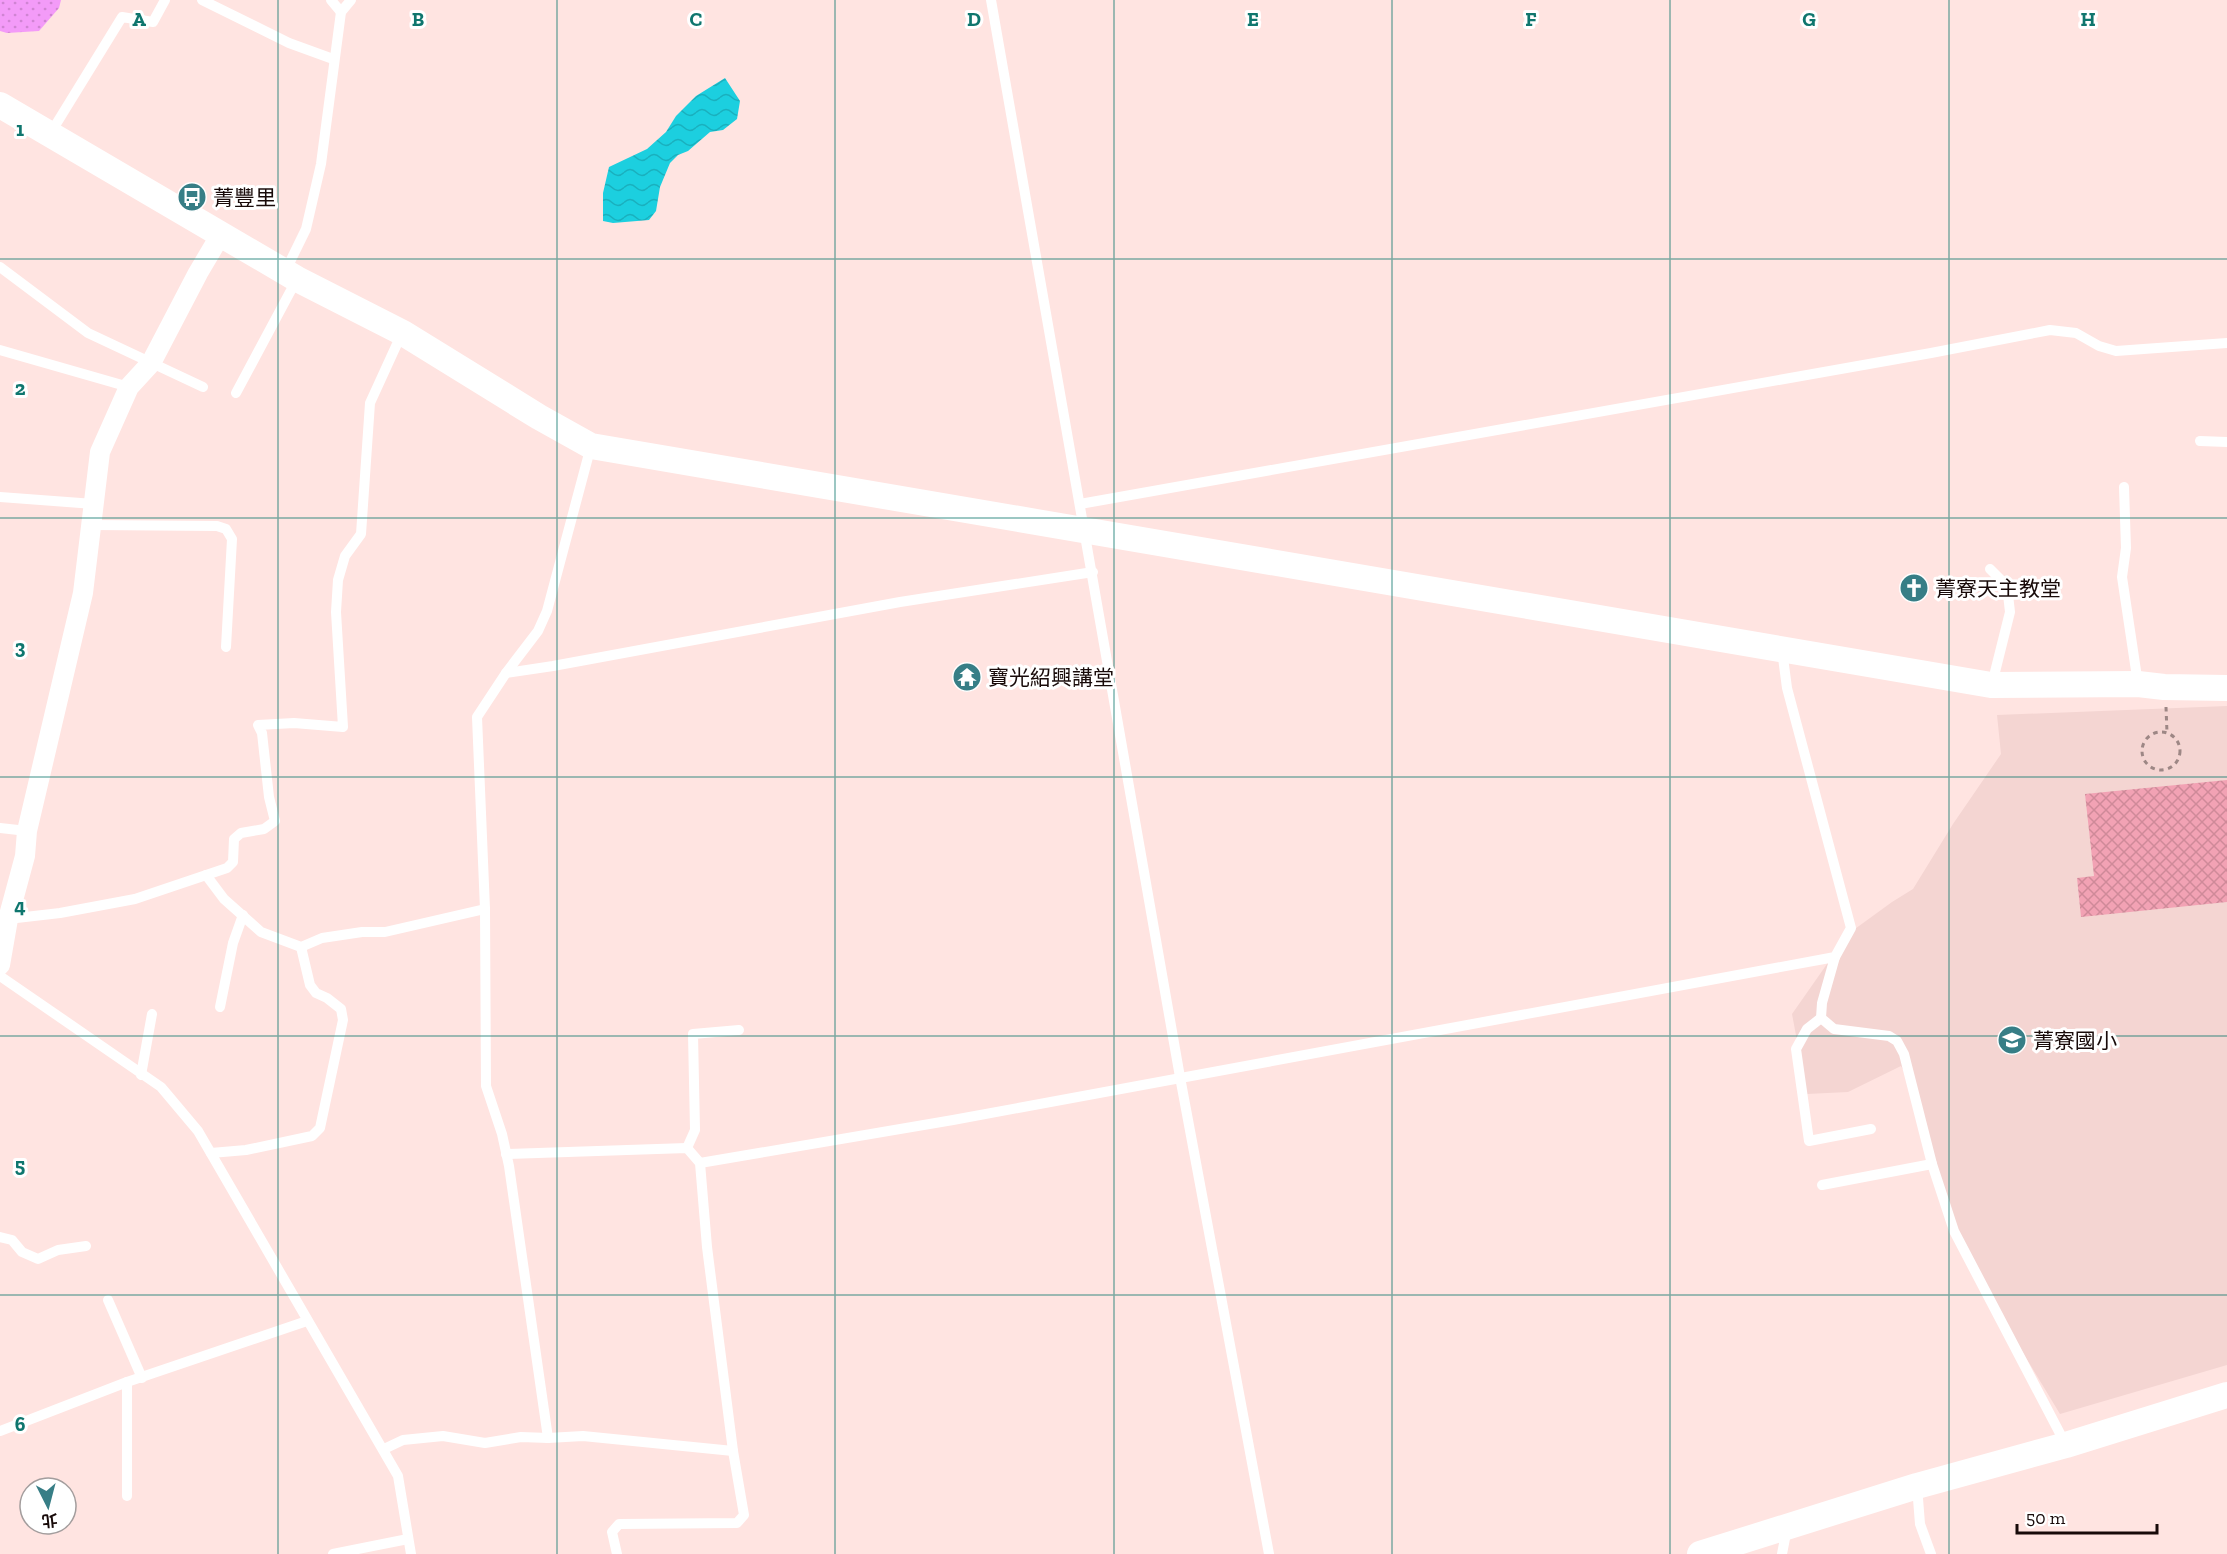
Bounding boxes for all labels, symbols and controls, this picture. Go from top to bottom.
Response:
text: A [132,7,146,31]
text: B [412,7,424,31]
text: C [690,7,703,31]
text: D [967,7,981,31]
text: E [1247,7,1259,31]
text: F [1525,7,1537,31]
text: G [1802,7,1816,31]
text: H [2080,7,2096,31]
text: 1 [16,117,24,141]
bus stop icon: 菁豐里 [176,181,208,213]
place label: 菁豐里 [213,185,276,210]
text: 2 [15,376,26,400]
church icon: 菁寮天主教堂 [1898,572,1930,604]
place label: 菁寮天主教堂 [1935,576,2061,601]
text: 3 [15,635,26,659]
temple icon: 寶光紹興講堂 [951,661,983,693]
place label: 寶光紹興講堂 [988,665,1114,690]
text: 4 [14,894,26,918]
school or university icon: 菁寮國小 [1996,1024,2028,1056]
place label: 菁寮國小 [2033,1028,2117,1053]
text: 5 [15,1153,25,1177]
text: 6 [15,1412,26,1436]
north arrow [18,1476,78,1536]
scale bar [2017,1497,2156,1535]
text: 50 m [2026,1507,2066,1529]
text: 北 [41,1510,58,1531]

